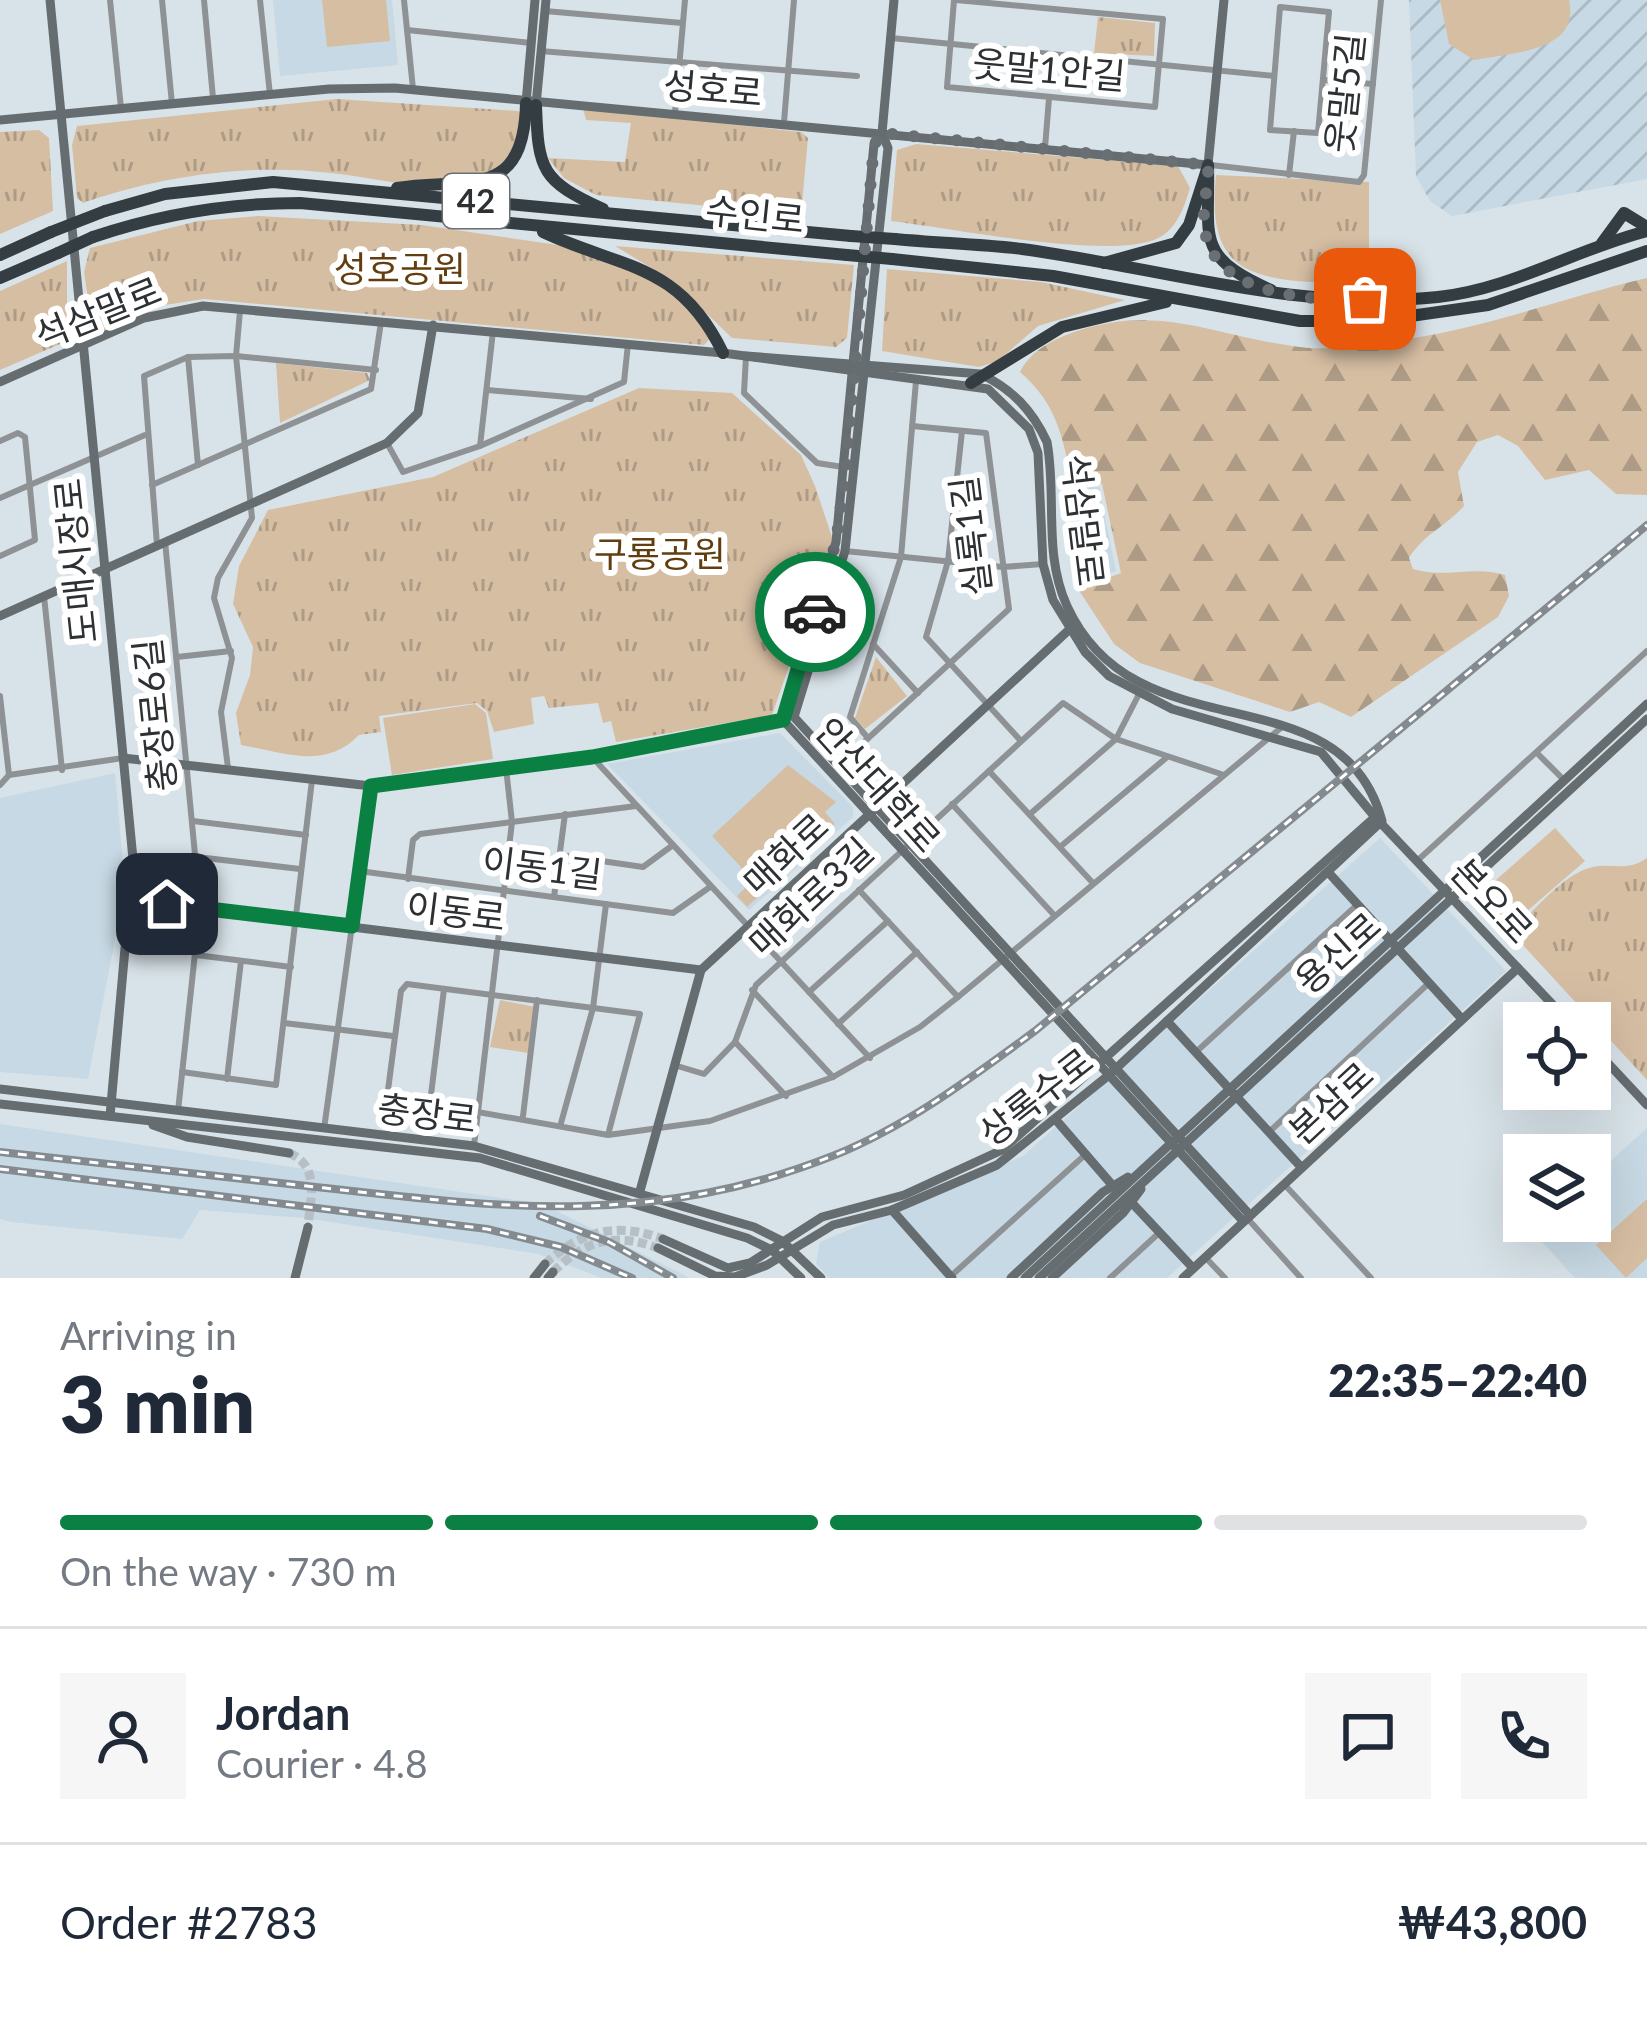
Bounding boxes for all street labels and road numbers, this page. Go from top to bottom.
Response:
street label: 웃말5길 [1316,31,1372,155]
street label: 웃말1안길 [971,40,1127,98]
street label: 성호로 [662,62,765,114]
road number: 42 [443,174,509,228]
street label: 수인로 [703,187,807,241]
street label: 석삼말로 [28,267,167,357]
street label: 석삼말로 [1054,451,1114,588]
street label: 실록1길 [941,474,999,598]
street label: 도매시장로 [44,476,106,646]
street label: 충장로6길 [124,637,184,794]
street label: 안산대학로 [807,708,950,861]
street label: 매화로 [734,803,837,903]
street label: 매화로3길 [739,828,881,965]
street label: 이동1길 [480,838,604,896]
street label: 본오로 [1443,849,1543,952]
street label: 이동로 [404,883,508,939]
street label: 용신로 [1286,903,1389,1002]
street label: 상록수로 [970,1038,1101,1154]
street label: 본삼로 [1279,1052,1382,1152]
street label: 충장로 [375,1085,479,1141]

